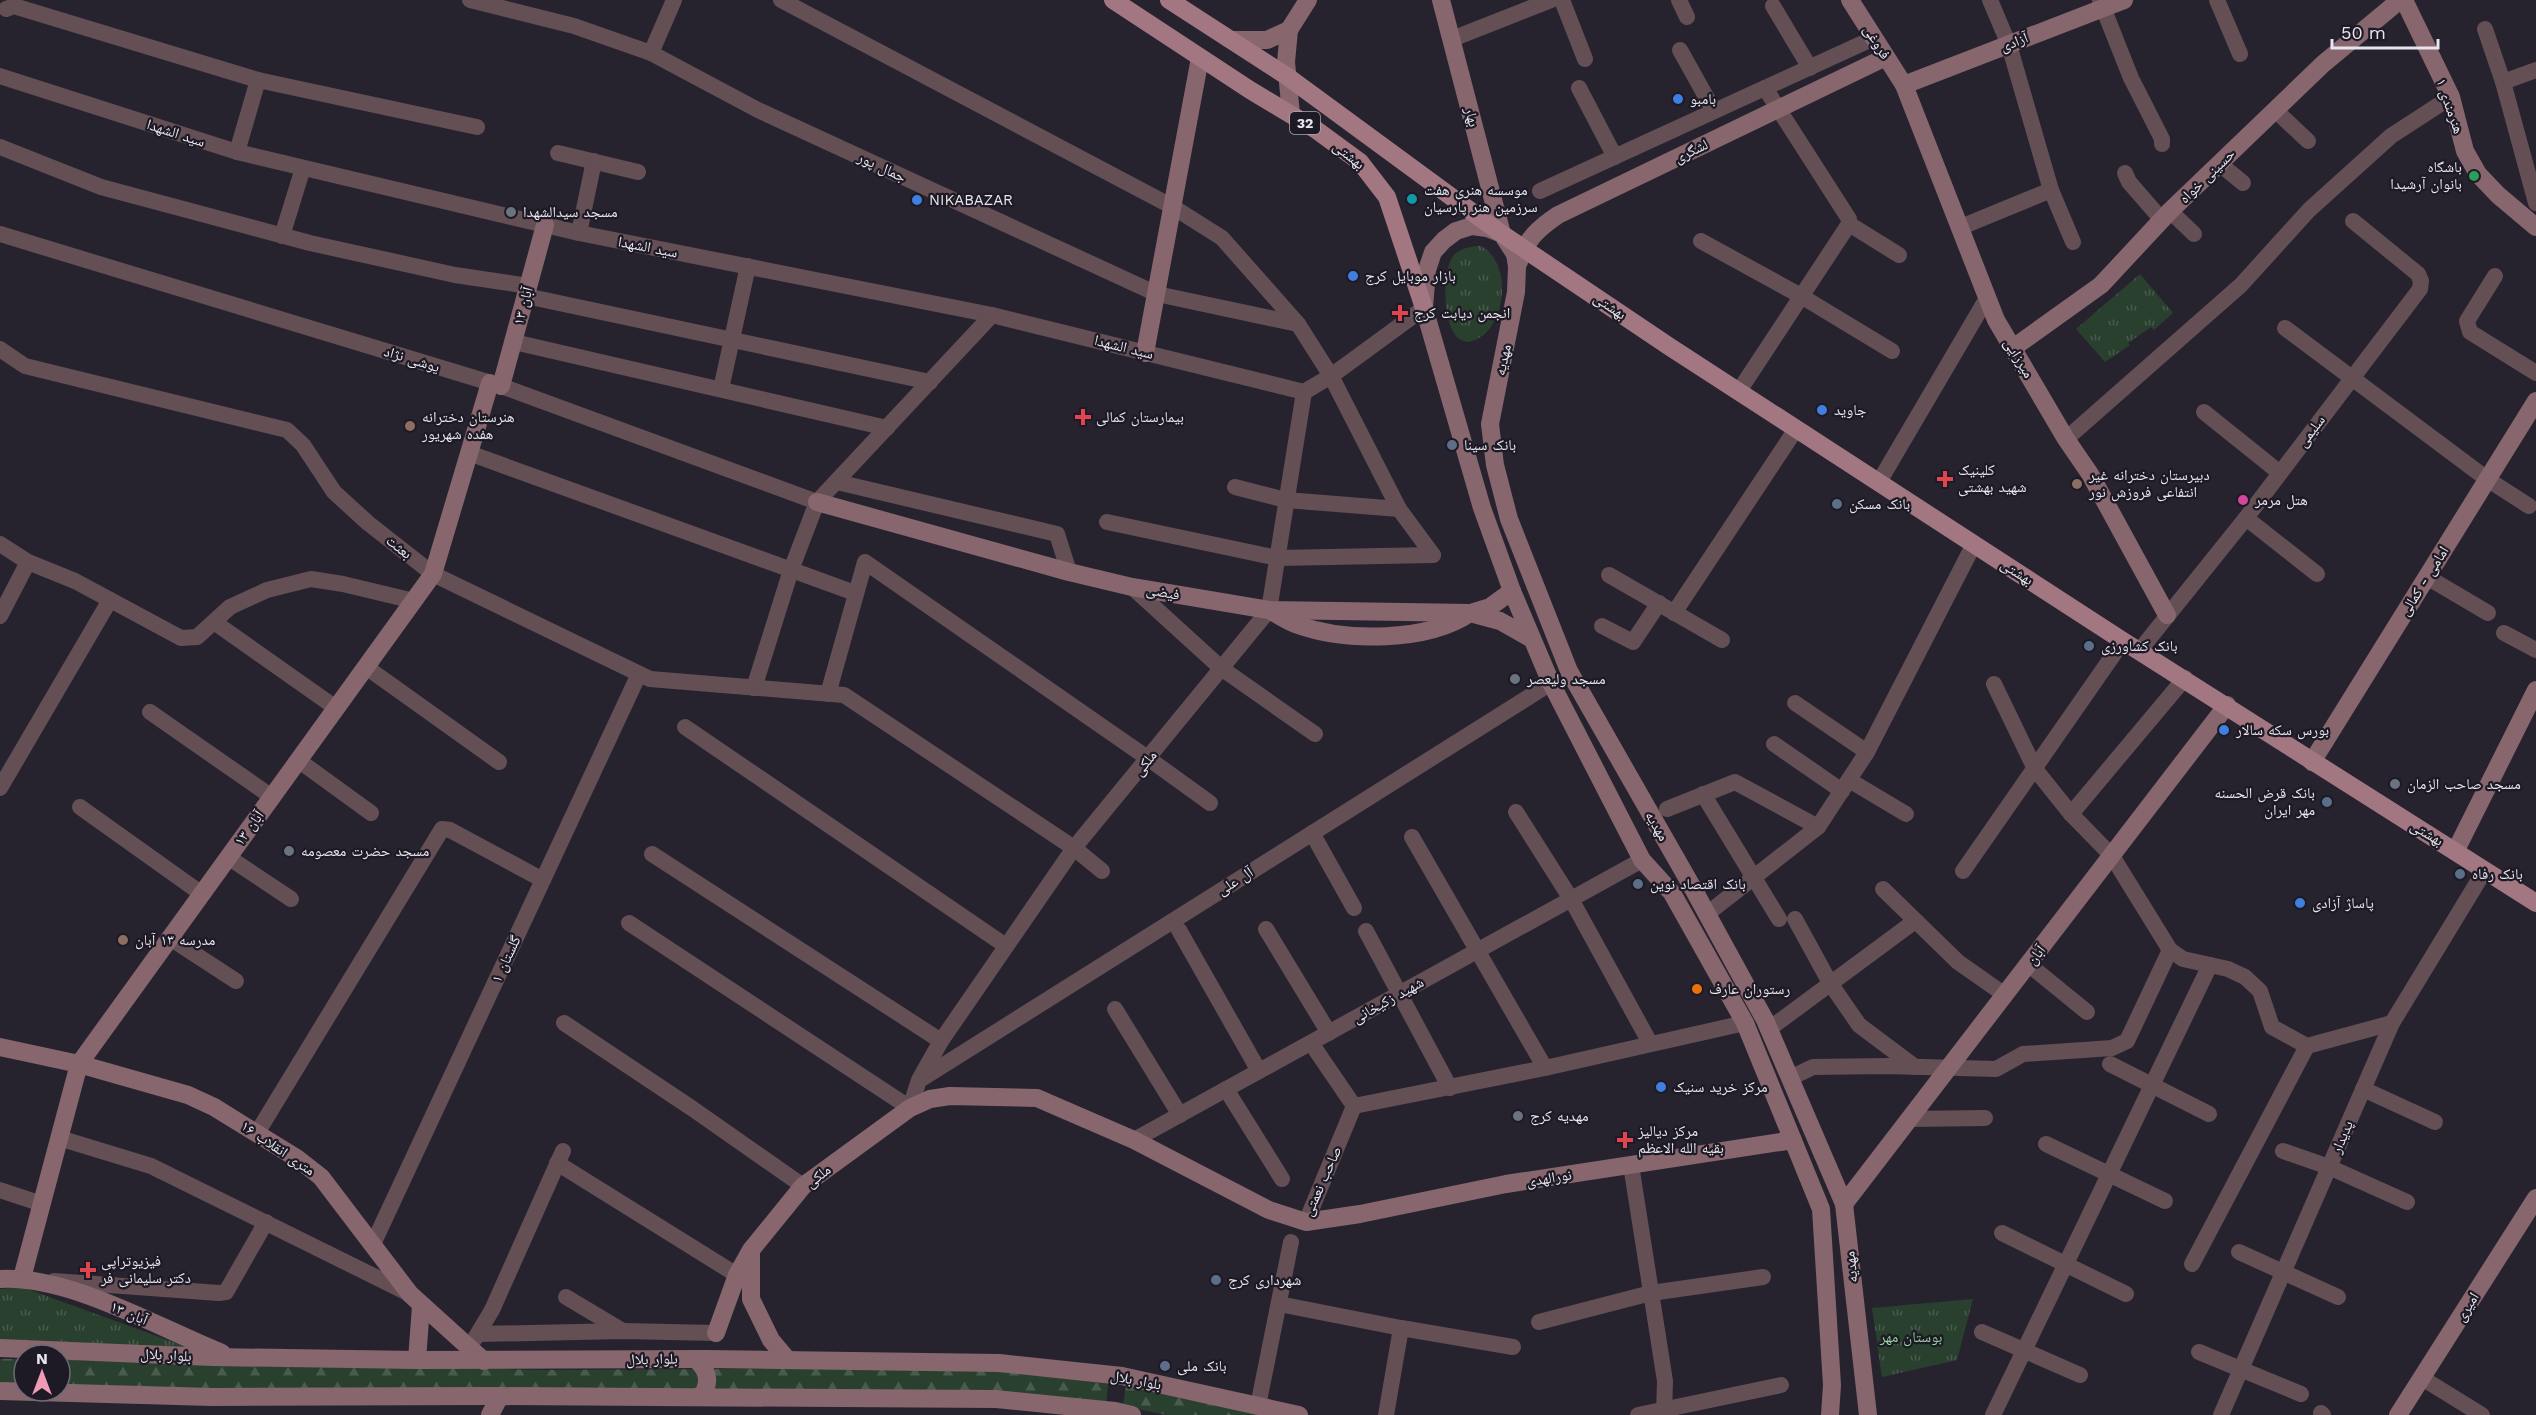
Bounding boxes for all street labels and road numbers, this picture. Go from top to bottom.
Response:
street label: فروغی [1859,21,1895,63]
street label: آزادی [1998,28,2032,56]
street label: هنرمندی ۱ [2431,76,2468,136]
street label: بهار [1461,104,1483,129]
road number: 32 [1290,112,1320,134]
street label: سید الشهدا [144,115,208,151]
street label: لشگری [1671,135,1711,168]
street label: بهشتى [1329,137,1368,174]
street label: حسینی خواه [2175,145,2240,208]
street label: جمال پور [854,148,910,187]
street label: سید الشهدا [617,232,680,262]
street label: ۱۳ آبان [509,284,538,327]
street label: بهشتی [1590,289,1630,324]
street label: سید الشهدا [1092,331,1156,363]
street label: میرزایی [1999,335,2038,382]
street label: یوشی نژاد [382,342,442,377]
street label: مهدیه [1491,343,1515,377]
street label: سلیمی [2293,411,2330,451]
street label: بعثت [382,531,416,563]
street label: امامی - کمالی [2395,543,2453,620]
street label: بهشتی [1997,555,2037,590]
street label: فیضی [1145,580,1181,605]
street label: ملکی [1129,746,1162,780]
street label: ۱۳ آبان [230,806,269,850]
street label: مهدیه [1641,808,1673,844]
street label: بهشتی [2407,816,2447,851]
street label: آل علی [1214,862,1258,900]
street label: گلستان ۱ [487,932,526,986]
street label: آبان [2023,941,2051,969]
street label: شهید زکیخانی [1349,973,1427,1028]
street label: ۱۶ متری انقلاب [237,1117,319,1180]
street label: پدیدار [2327,1118,2357,1157]
street label: صاحب نعمتی [1299,1143,1346,1219]
street label: ملکی [802,1160,835,1192]
street label: نورالهدی [1525,1166,1573,1191]
street label: مهدیه [1840,1250,1862,1284]
street label: امیری [2451,1289,2484,1326]
street label: ۱۳ آبان [107,1297,152,1330]
street label: بلوار بلال [140,1345,192,1366]
street label: بلوار بلال [626,1350,678,1369]
street label: بلوار بلال [1109,1366,1163,1395]

